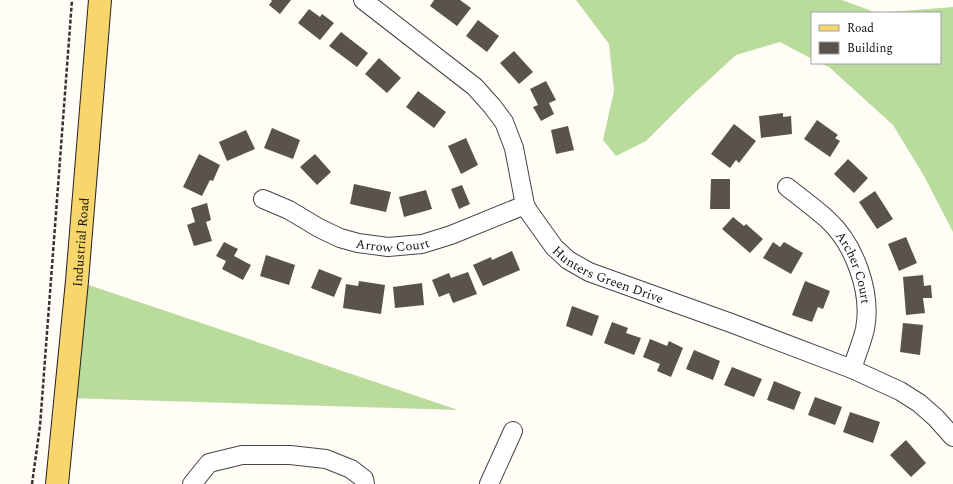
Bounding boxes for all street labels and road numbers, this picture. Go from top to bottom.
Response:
street label: Industrial Road [67,197,95,288]
street label: Archer Court [830,227,875,305]
street label: Arrow Court [355,233,433,259]
street label: Hunters Green Drive [547,241,666,309]

